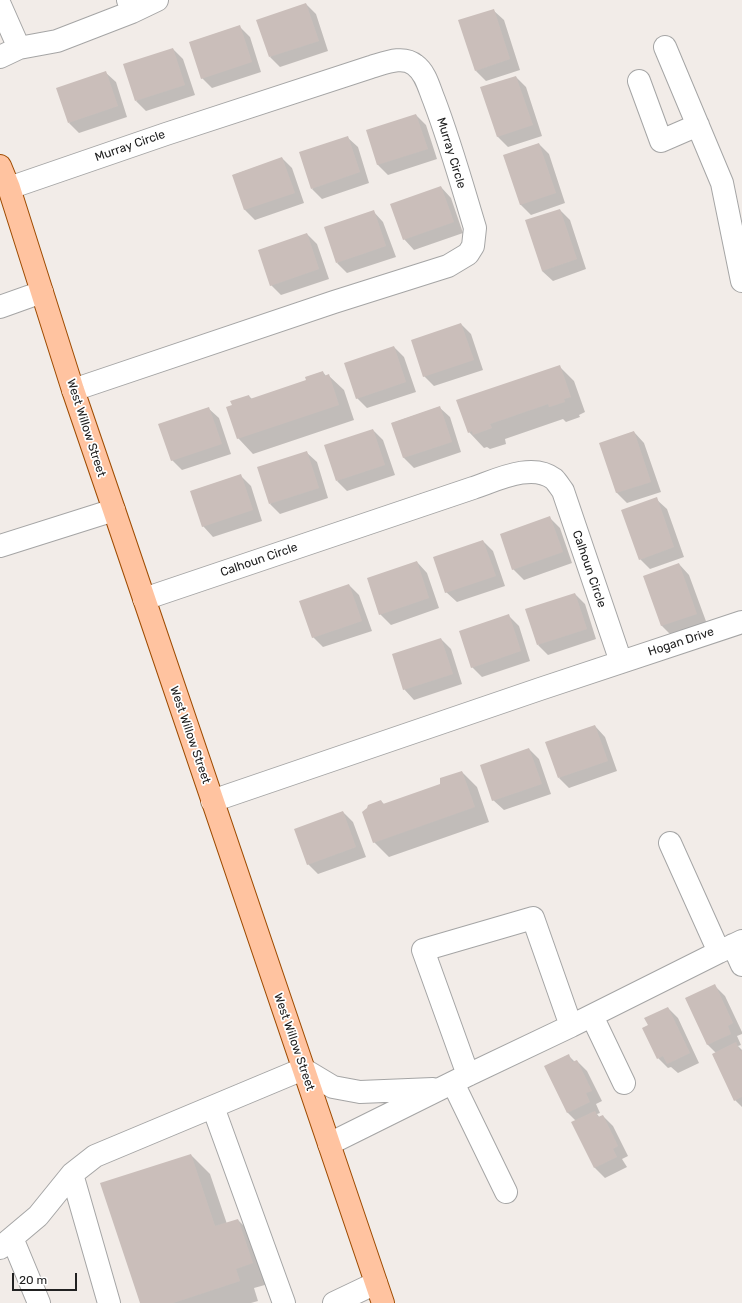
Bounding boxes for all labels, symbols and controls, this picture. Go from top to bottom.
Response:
street label: Murray Circle [433,116,469,190]
street label: Murray Circle [93,127,167,165]
street label: West Willow Street [63,377,109,479]
street label: Calhoun Circle [569,528,609,610]
street label: Calhoun Circle [218,540,300,580]
street label: Hogan Drive [646,625,716,659]
street label: West Willow Street [167,684,213,786]
street label: West Willow Street [271,991,317,1093]
scale bar [14,1265,79,1291]
text: 20 m [19,1273,47,1287]

